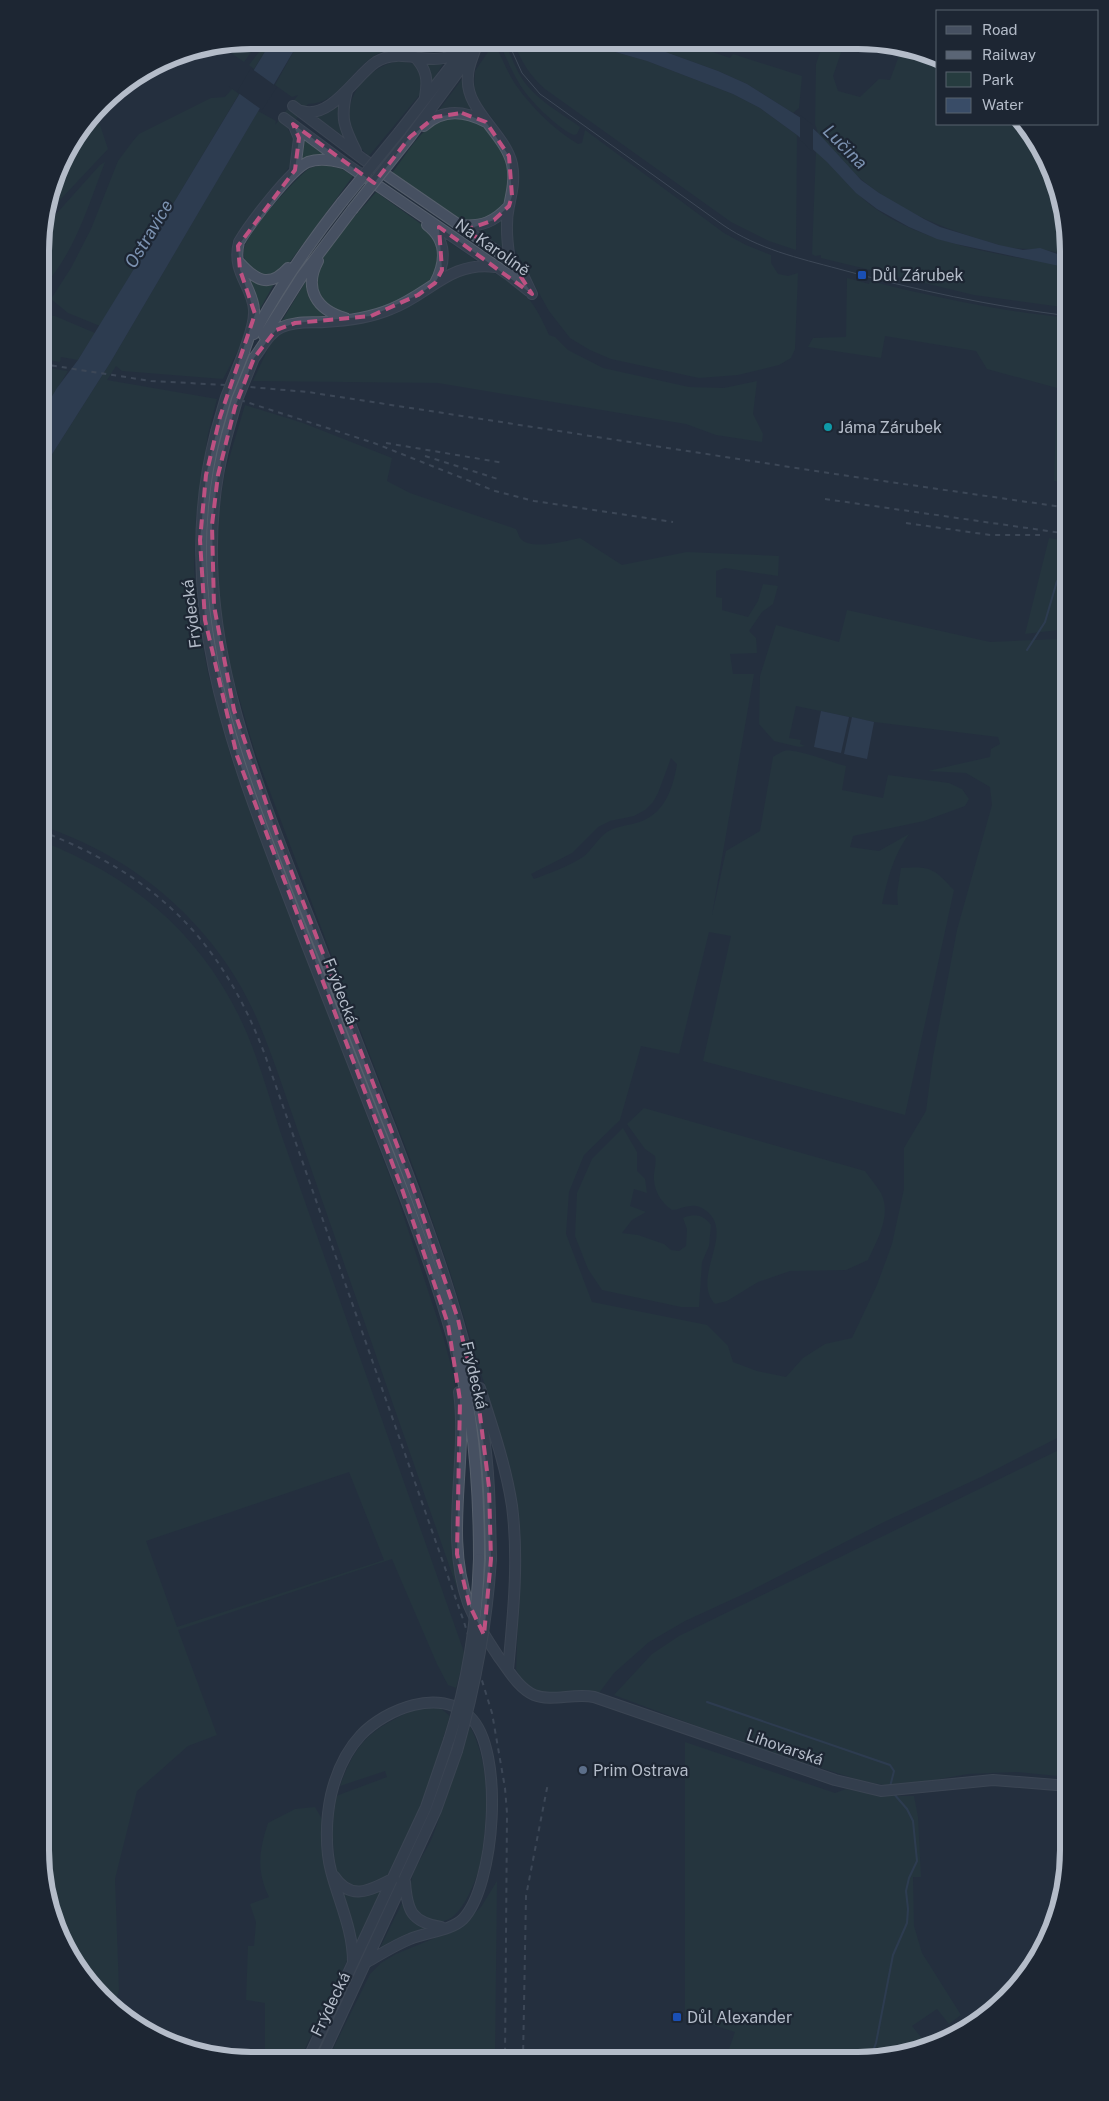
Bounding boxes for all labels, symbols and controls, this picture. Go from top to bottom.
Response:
legend [936,10,1099,125]
text: Road [982,21,1018,38]
text: Railway [982,46,1036,63]
text: Park [982,71,1014,88]
text: Water [982,96,1024,113]
water label: Lučina [819,120,872,173]
water label: Ostravice [120,196,177,272]
street label: Na Karolíně [452,215,534,280]
place label: Důl Zárubek [872,266,964,285]
marker: Důl Zárubek [856,269,868,281]
place label: Jáma Zárubek [838,418,942,437]
marker: Jáma Zárubek [822,421,834,433]
street label: Frýdecká [178,578,205,649]
street label: Frýdecká [319,955,362,1027]
street label: Frýdecká [457,1339,492,1411]
street label: Lihovarská [744,1725,826,1769]
place label: Prim Ostrava [593,1761,688,1780]
marker: Prim Ostrava [577,1764,589,1776]
street label: Frýdecká [307,1969,354,2039]
place label: Důl Alexander [687,2008,792,2027]
marker: Důl Alexander [671,2011,683,2023]

